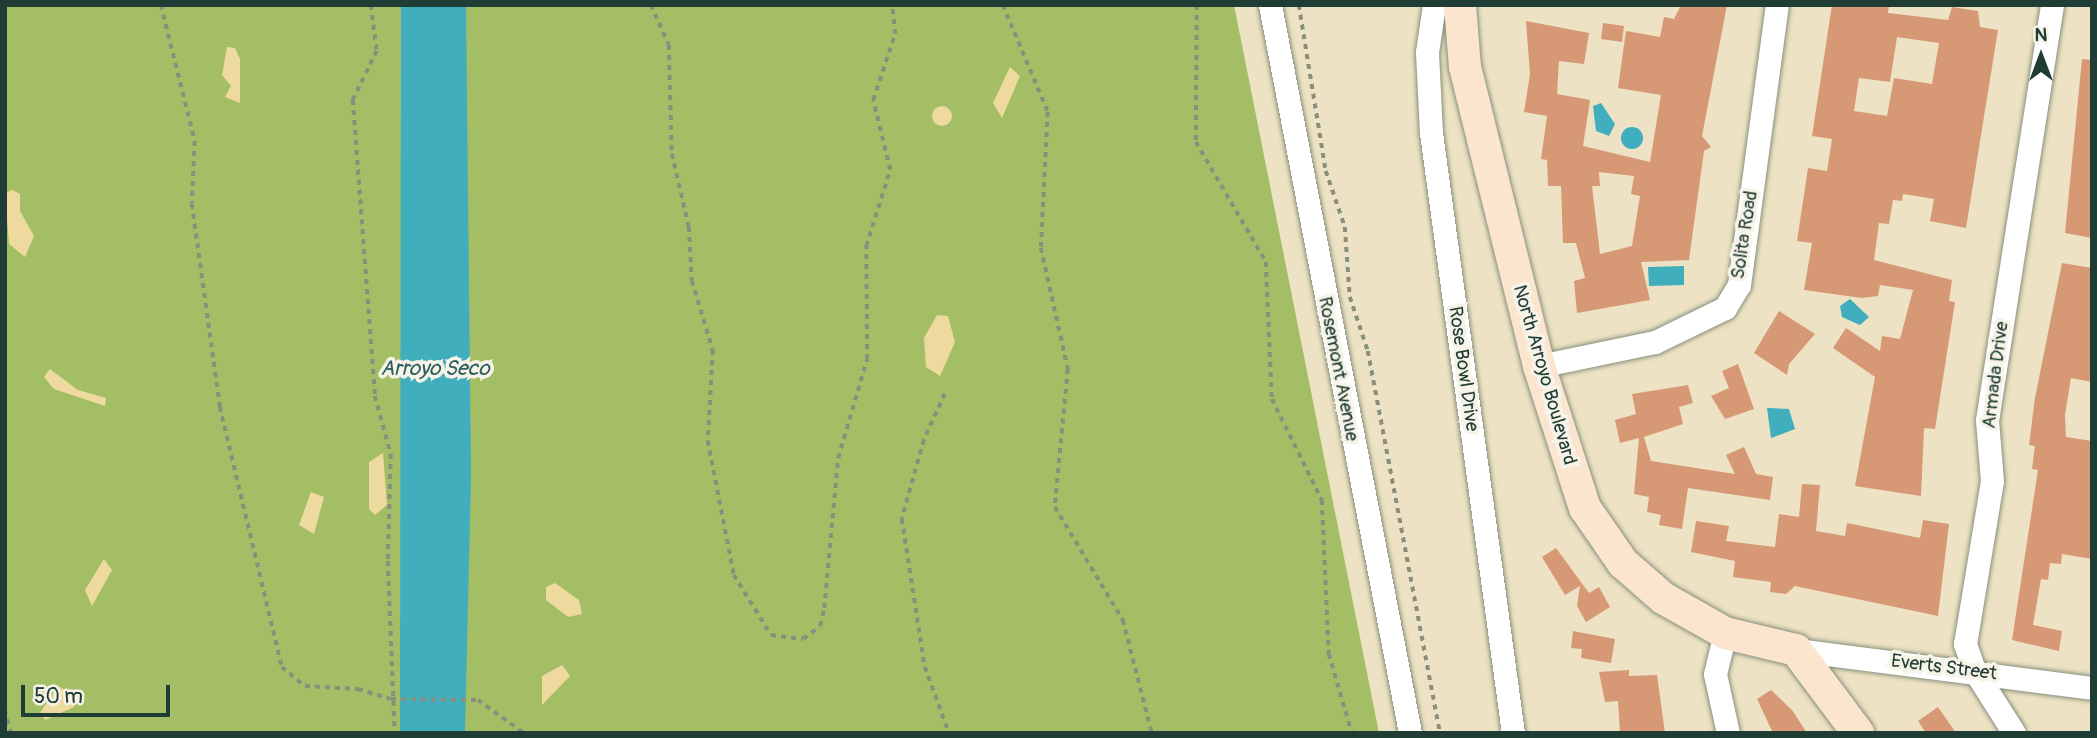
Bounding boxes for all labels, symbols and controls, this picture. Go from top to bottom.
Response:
north arrow [2006,21,2076,91]
text: N [2035,23,2047,47]
street label: Solita Road [1727,189,1763,281]
street label: North Arroyo Boulevard [1507,282,1581,468]
street label: Rosemont Avenue [1313,295,1363,443]
street label: Rose Bowl Drive [1443,305,1483,433]
street label: Armada Drive [1978,320,2014,430]
water label: Arroyo Seco [381,356,489,382]
street label: Everts Street [1890,650,1998,686]
scale bar [24,672,173,716]
text: 50 m [34,683,83,710]

